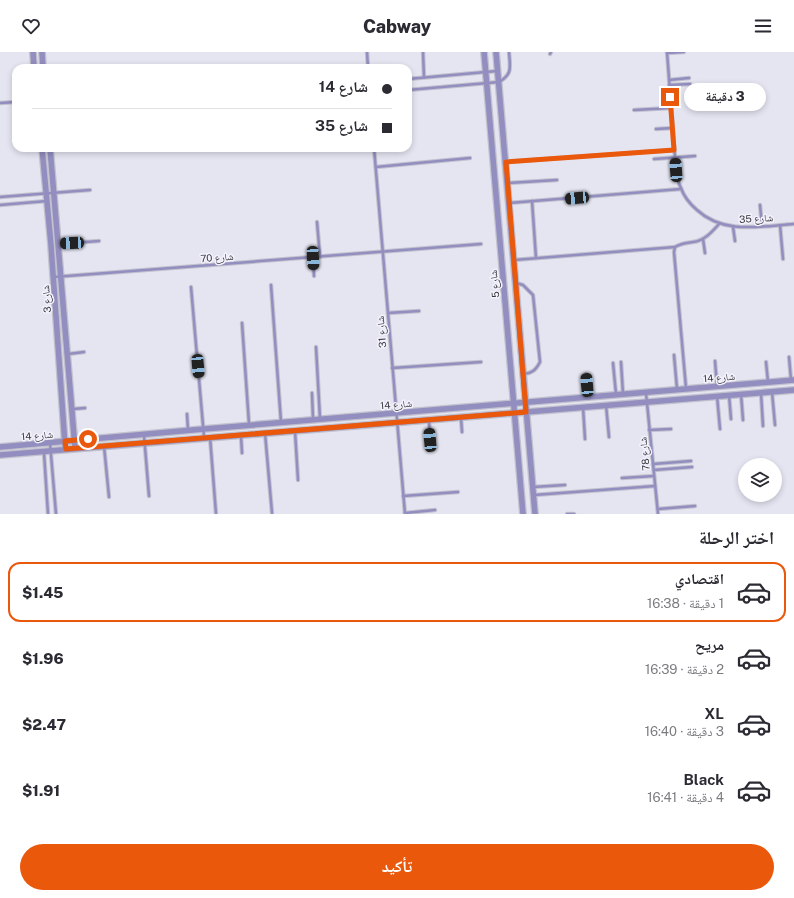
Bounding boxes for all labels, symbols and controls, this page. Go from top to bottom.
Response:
icon: heart [20,15,42,37]
icon: menu [752,15,774,37]
text: Cabway [363,16,431,37]
text: شارع 14 [319,78,368,95]
callout: 3 دقيقة [684,83,766,111]
route end [661,88,679,106]
text: 3 دقيقة [706,89,745,104]
text: شارع 35 [315,117,368,134]
car [669,158,683,182]
car [565,191,589,205]
street label: شارع 35 [739,211,774,226]
car [60,236,84,250]
car [306,246,320,270]
street label: شارع 70 [200,250,235,265]
street label: شارع 5 [487,269,502,298]
street label: شارع 3 [39,284,54,313]
street label: شارع 31 [374,315,389,348]
car [191,354,205,378]
street label: شارع 14 [703,370,736,385]
car [580,373,594,397]
street label: شارع 14 [380,397,413,412]
street label: شارع 14 [21,428,54,443]
car [423,428,437,452]
route start [79,430,97,448]
street label: شارع 78 [636,436,653,471]
map controls [738,458,782,502]
button: layers [738,458,782,502]
text: اختر الرحلة [699,527,774,548]
text: اقتصادي [675,570,724,587]
icon: car [736,574,772,610]
text: $1.45 [22,584,63,601]
text: 1 دقيقة · 16:38 [647,596,724,611]
text: مريح [695,636,724,653]
icon: car [736,640,772,676]
text: $1.96 [22,650,64,667]
text: 2 دقيقة · 16:39 [645,662,724,677]
text: XL [705,705,724,722]
icon: car [736,706,772,742]
text: $2.47 [22,716,66,733]
text: 3 دقيقة · 16:40 [645,724,724,739]
text: Black [684,771,724,788]
icon: car [736,772,772,808]
text: $1.91 [22,782,60,799]
text: 4 دقيقة · 16:41 [647,790,724,805]
button: تأكيد [20,844,774,890]

